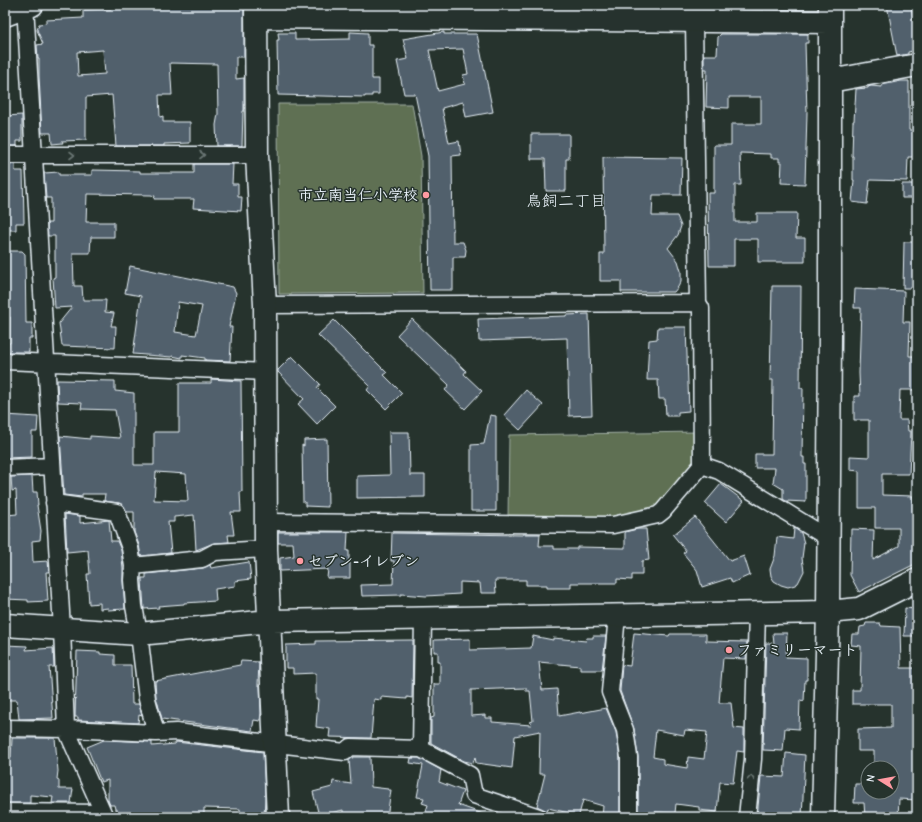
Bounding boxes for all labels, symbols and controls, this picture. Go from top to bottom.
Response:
one-way arrow [69,151,75,159]
one-way arrow [199,151,205,159]
place label: 市立南当仁小学校 [298,186,418,204]
marker: 市立南当仁小学校 [421,190,431,200]
district label: 鳥飼二丁目 [526,192,606,210]
place label: セブン-イレブン [308,552,419,570]
marker: セブン-イレブン [295,556,305,566]
place label: ファミリーマート [737,641,858,659]
marker: ファミリーマート [724,645,734,655]
north arrow [860,760,900,800]
text: N [864,773,878,783]
one-way arrow [746,775,755,781]

